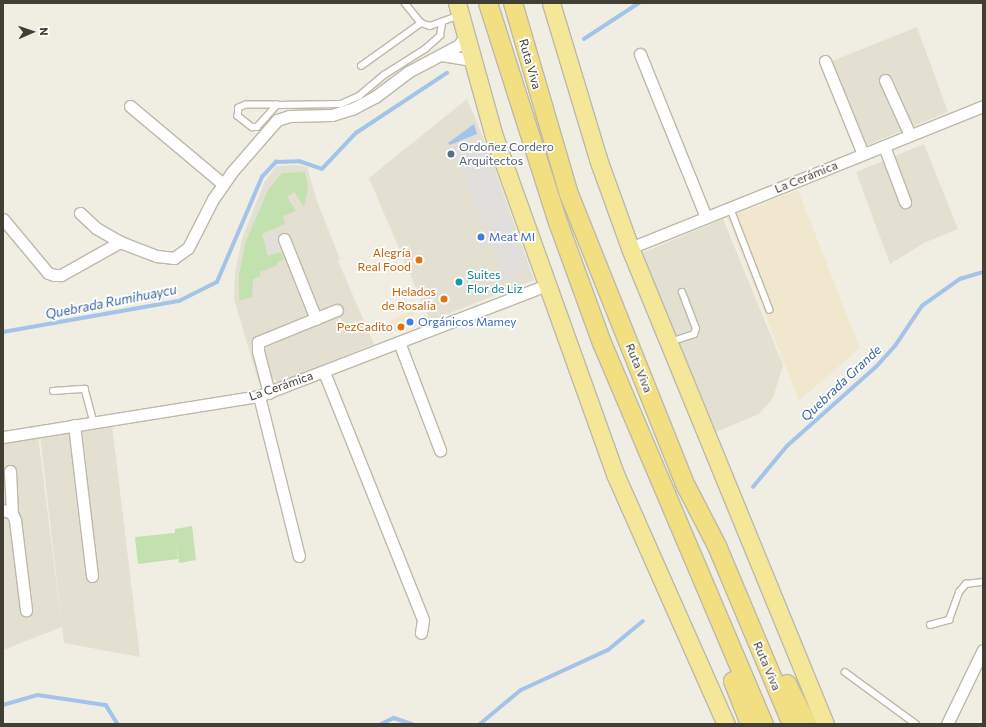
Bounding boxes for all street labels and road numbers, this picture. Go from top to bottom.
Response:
street label: Ruta Viva [516,37,544,91]
street label: La Cerámica [772,158,840,196]
street label: Ruta Viva [623,341,655,395]
street label: La Cerámica [247,368,315,404]
street label: Ruta Viva [750,639,784,693]

